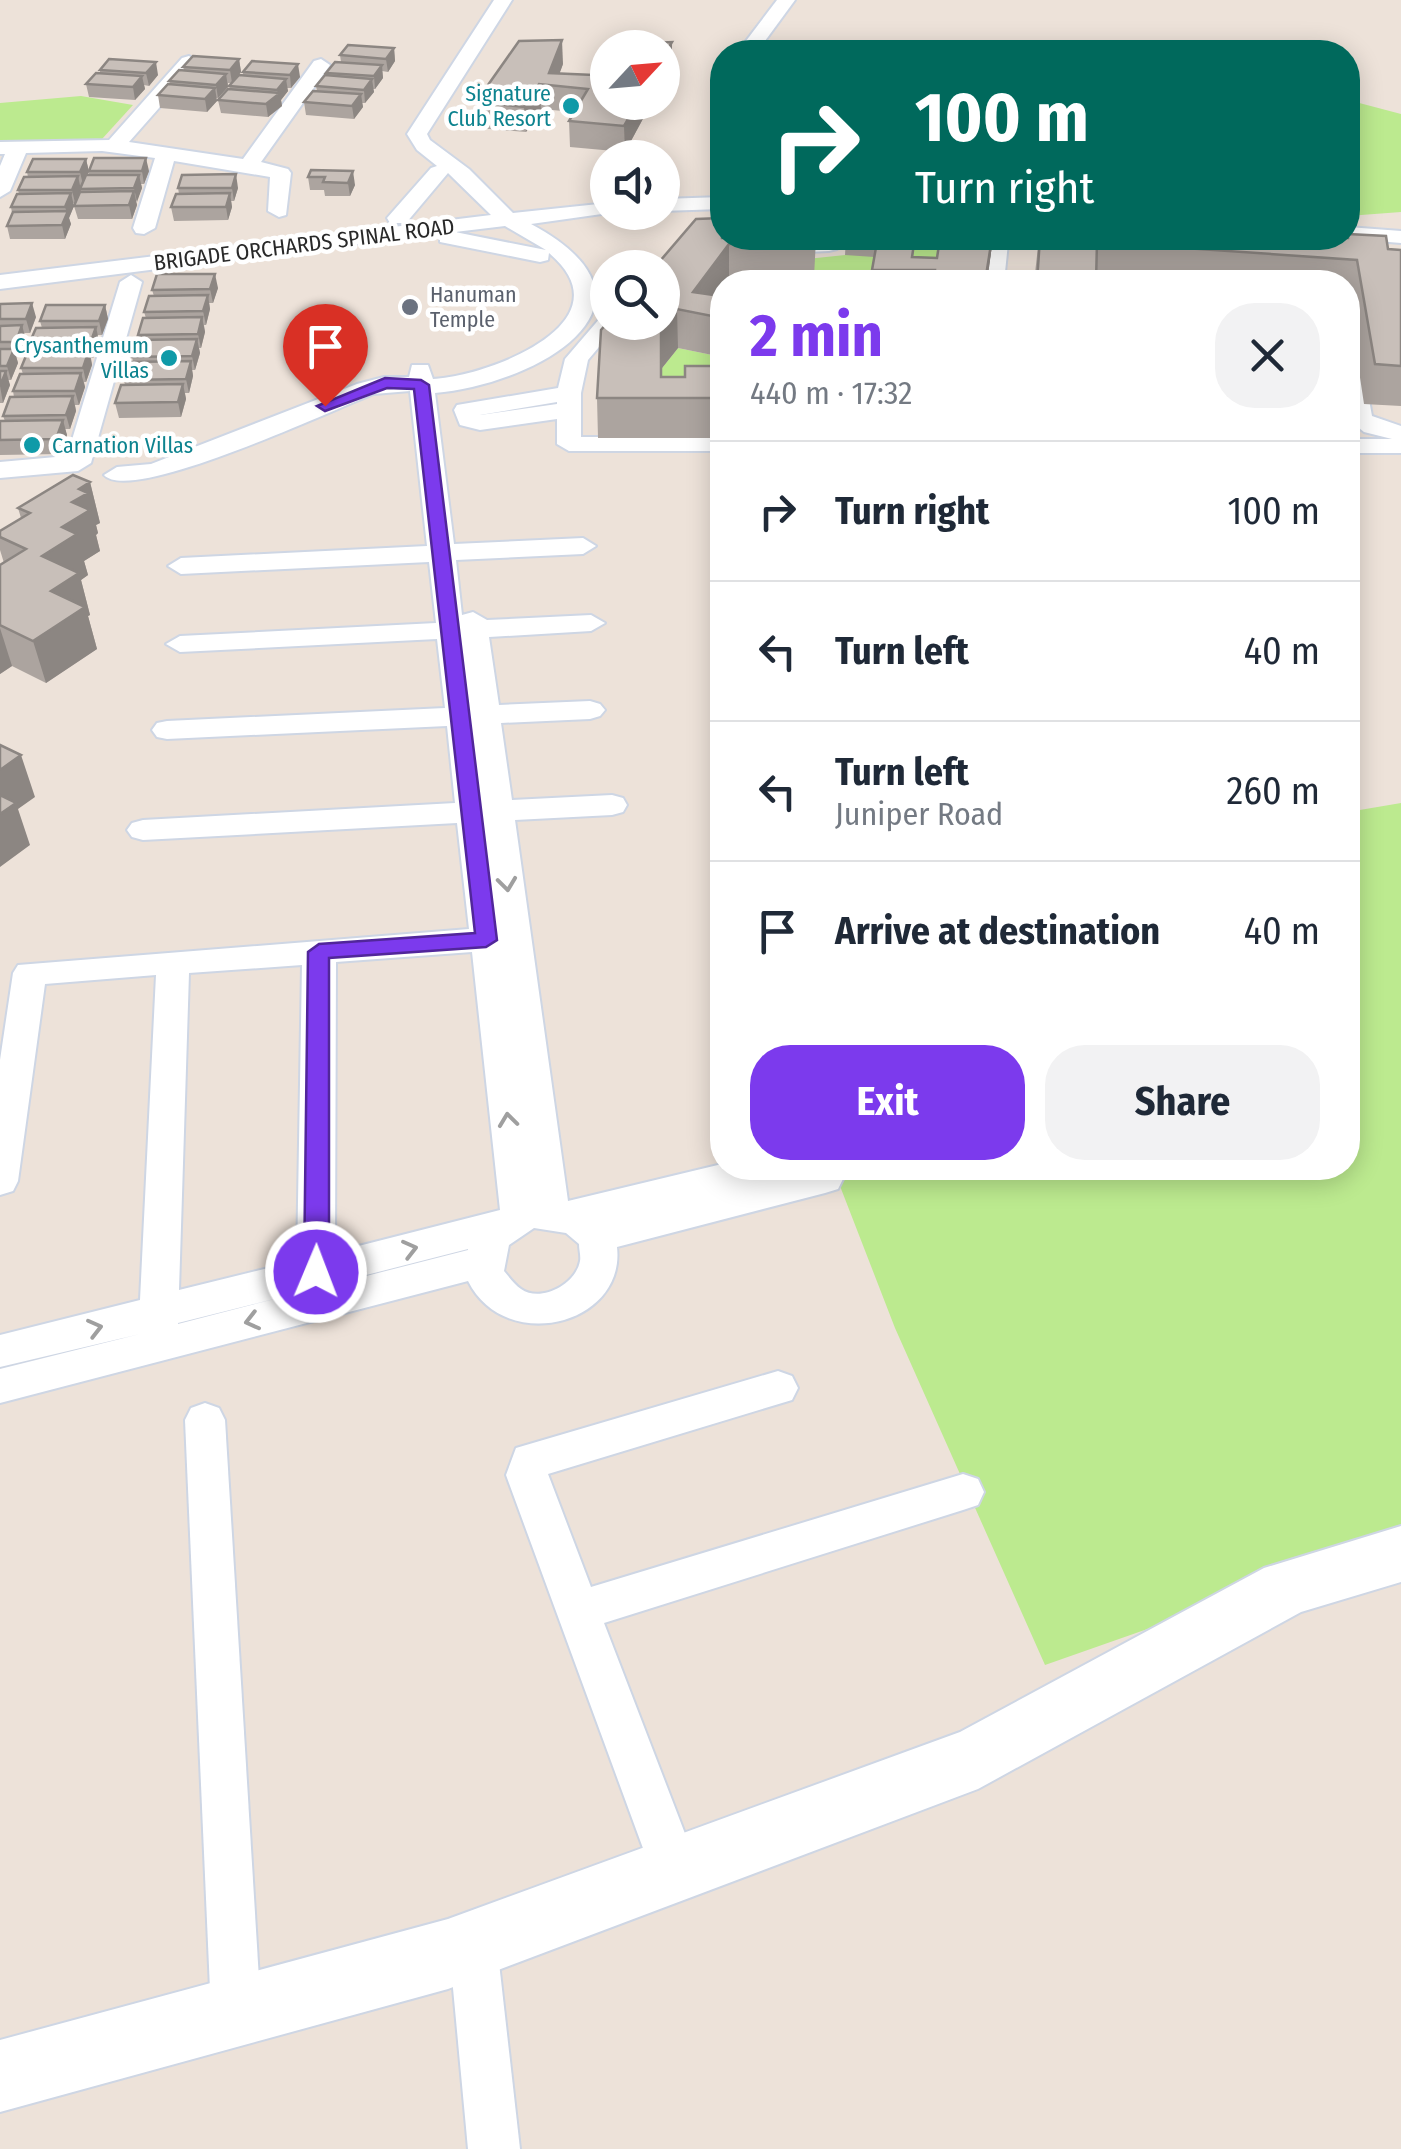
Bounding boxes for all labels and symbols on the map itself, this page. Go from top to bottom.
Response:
north arrow [590,30,680,120]
place label: Signature Club Resort [447,80,552,132]
marker: Signature Club Resort [560,95,582,117]
street label: BRIGADE ORCHARDS SPINAL ROAD [152,213,456,276]
place label: Hanuman Temple [430,281,517,333]
marker: Hanuman Temple [399,296,421,318]
pin [283,304,368,407]
place label: Crysanthemum Villas [14,332,149,384]
marker: Crysanthemum Villas [158,347,180,369]
place label: Carnation Villas [52,432,193,459]
marker: Carnation Villas [21,434,43,456]
one-way arrow [496,875,517,892]
one-way arrow [498,1112,519,1128]
position arrow [264,1220,368,1324]
one-way arrow [401,1239,418,1260]
one-way arrow [244,1309,261,1330]
one-way arrow [86,1318,103,1339]

